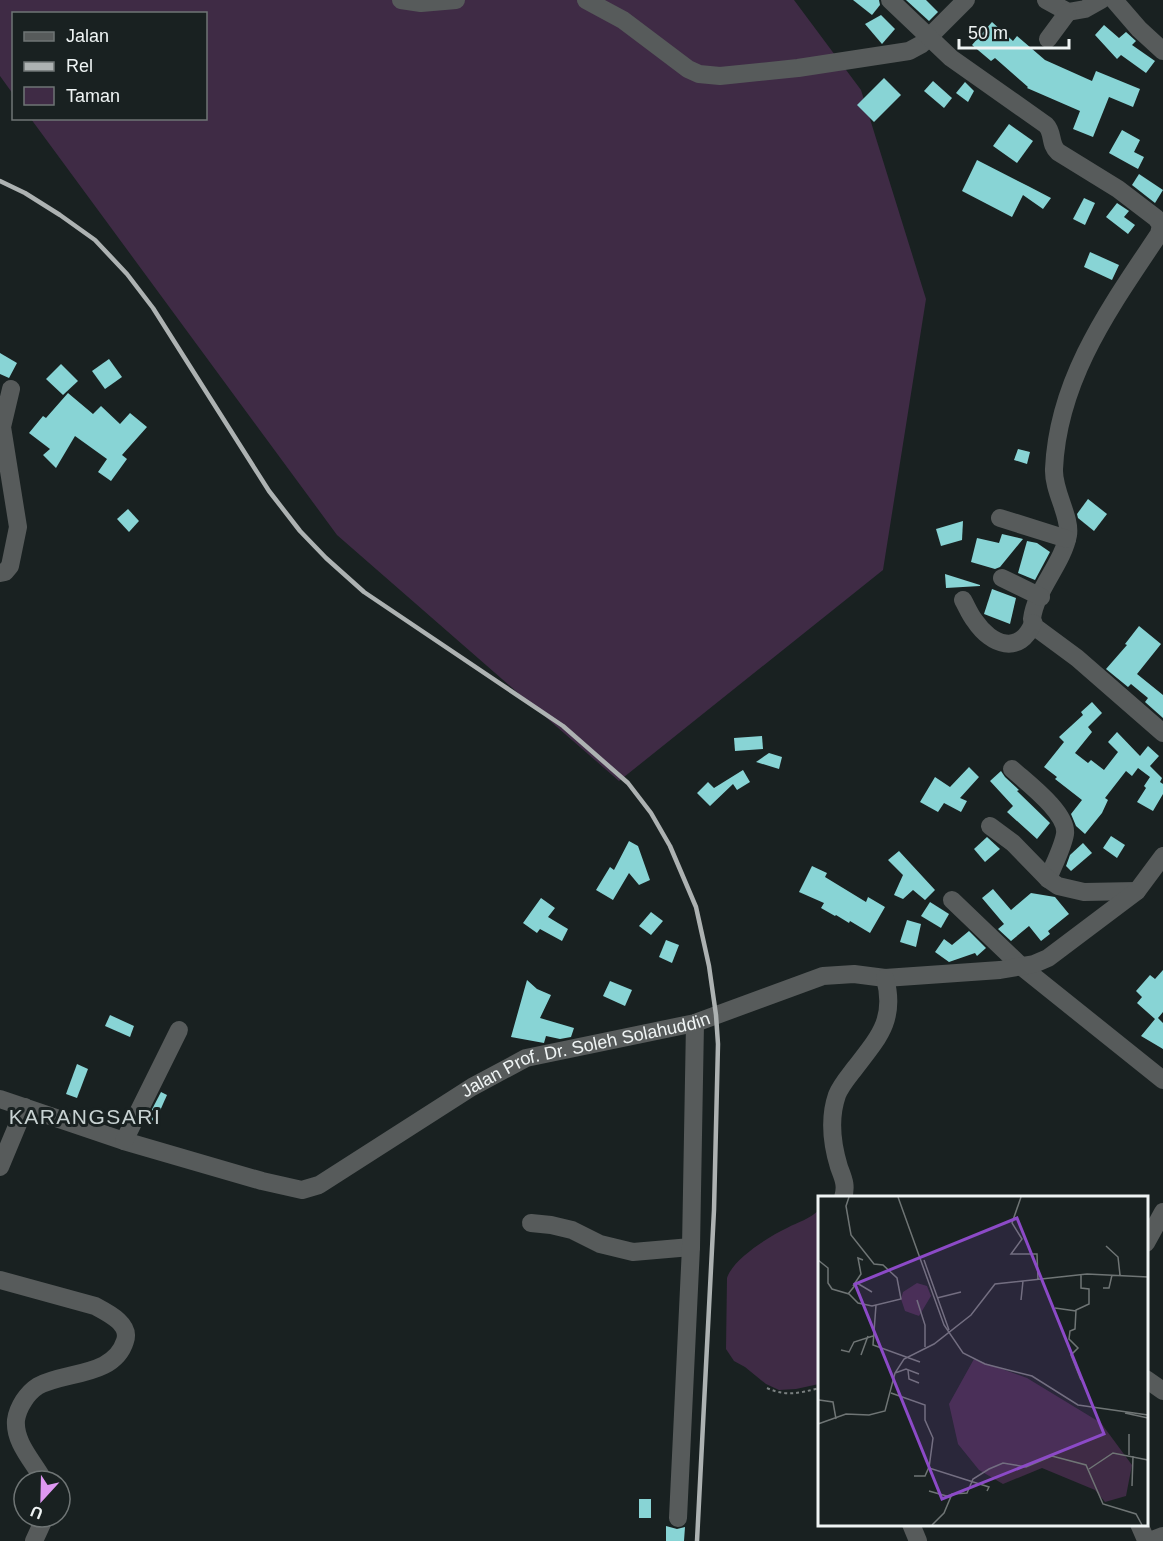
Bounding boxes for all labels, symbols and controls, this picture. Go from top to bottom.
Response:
legend [12,12,207,120]
scale bar [959,12,1068,50]
text: 50 m [968,23,1008,43]
text: Jalan [66,26,109,46]
text: Rel [66,56,93,76]
text: Taman [66,86,120,106]
street label: Jalan Prof. Dr. Soleh Solahuddin [457,1008,713,1101]
district label: KARANGSARI [9,1105,161,1128]
inset map [818,1196,1148,1526]
north arrow [12,1469,72,1529]
text: U [28,1502,45,1522]

